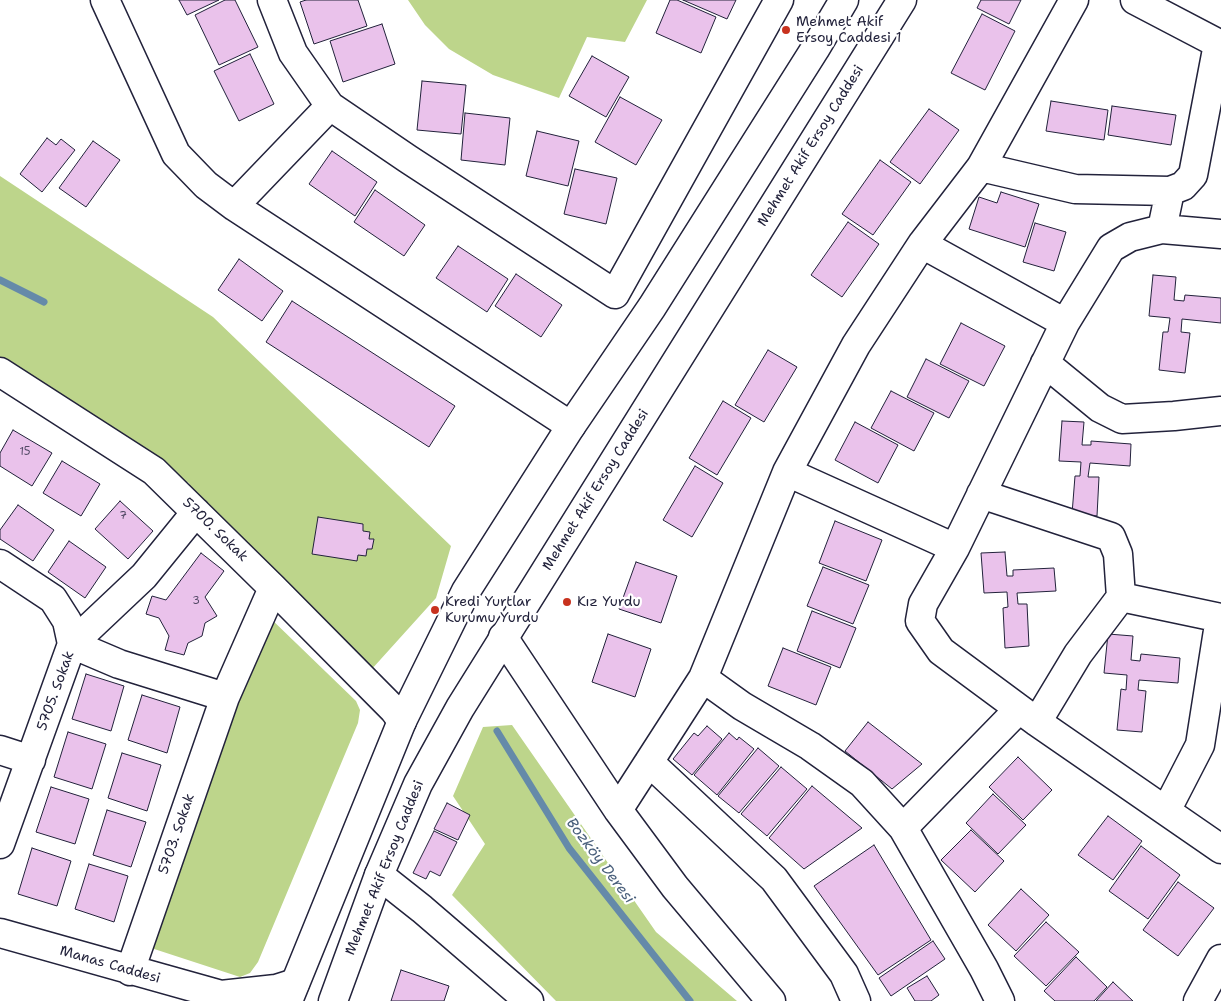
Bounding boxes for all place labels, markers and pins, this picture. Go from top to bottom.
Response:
place label: Mehmet Akif Ersoy Caddesi 1 [796,14,902,46]
marker: Mehmet Akif Ersoy Caddesi 1 [780,24,792,36]
place label: Kredi Yurtlar Kurumu Yurdu [445,594,538,626]
place label: Kız Yurdu [577,594,641,610]
marker: Kız Yurdu [561,596,573,608]
marker: Kredi Yurtlar Kurumu Yurdu [429,604,441,616]

